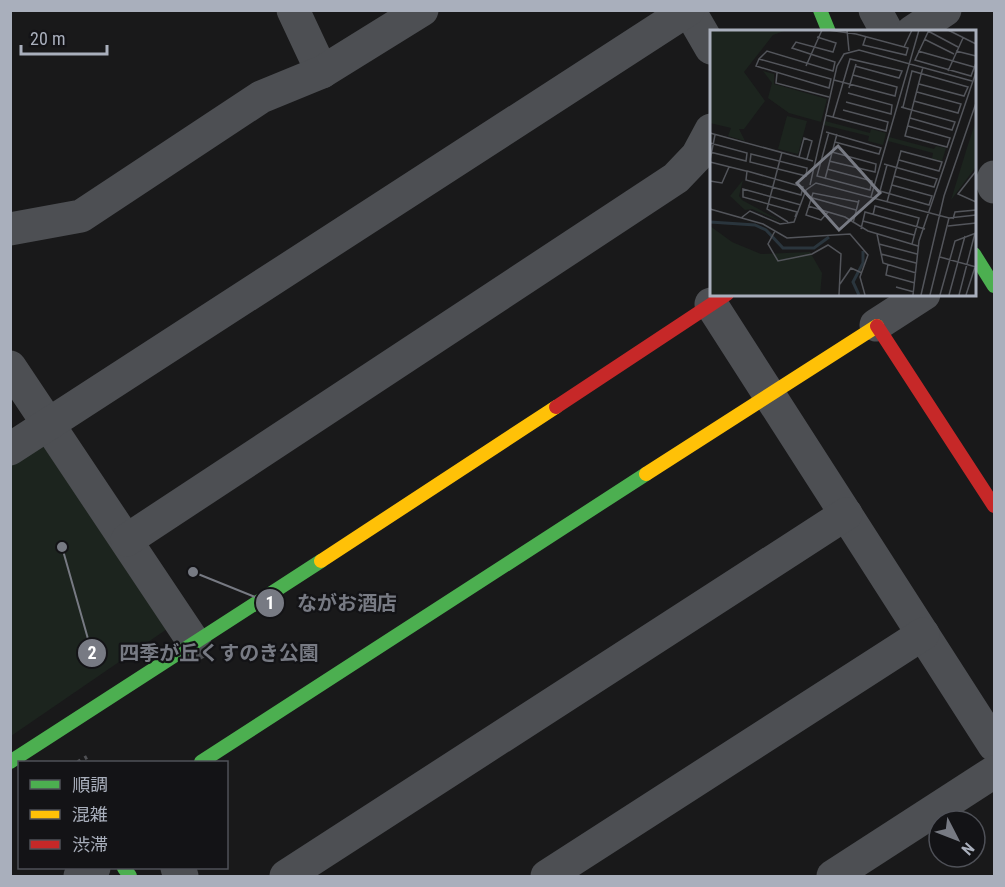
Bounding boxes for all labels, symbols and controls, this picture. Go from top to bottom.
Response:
scale bar [21,18,106,56]
text: 20 m [30,28,65,49]
inset map [710,30,975,296]
callout: ながお酒店 [255,584,409,622]
text: ながお酒店 [297,591,397,615]
text: 1 [265,592,275,613]
callout: 四季が丘くすのき公園 [77,634,331,672]
text: 四季が丘くすのき公園 [119,641,319,665]
text: 2 [87,642,97,663]
legend [18,761,228,869]
text: 順調 [72,774,108,795]
text: 混雑 [72,804,108,825]
north arrow [927,809,987,869]
text: 渋滞 [72,834,108,855]
text: N [957,839,978,859]

